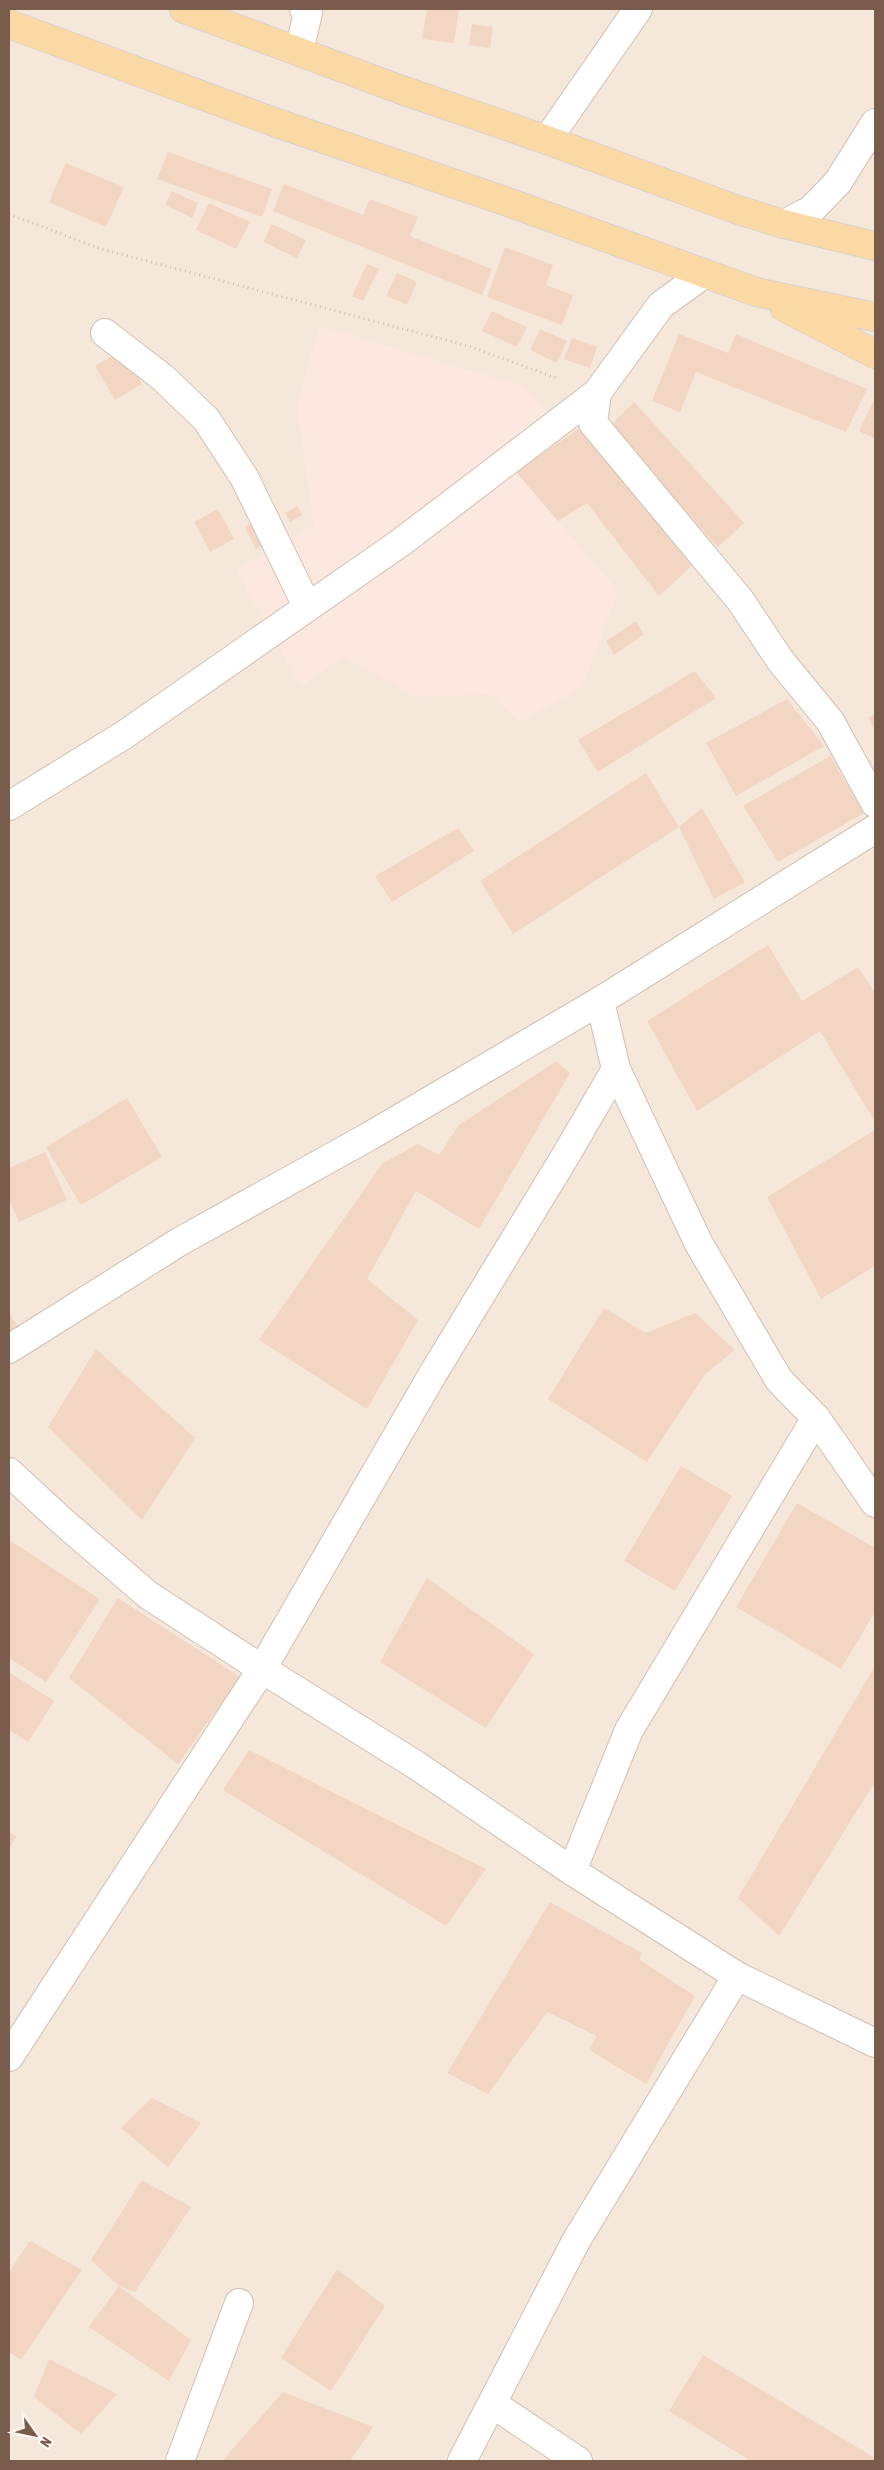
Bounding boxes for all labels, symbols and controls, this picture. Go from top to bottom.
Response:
north arrow [10,2410,60,2460]
text: N [37,2434,55,2450]

